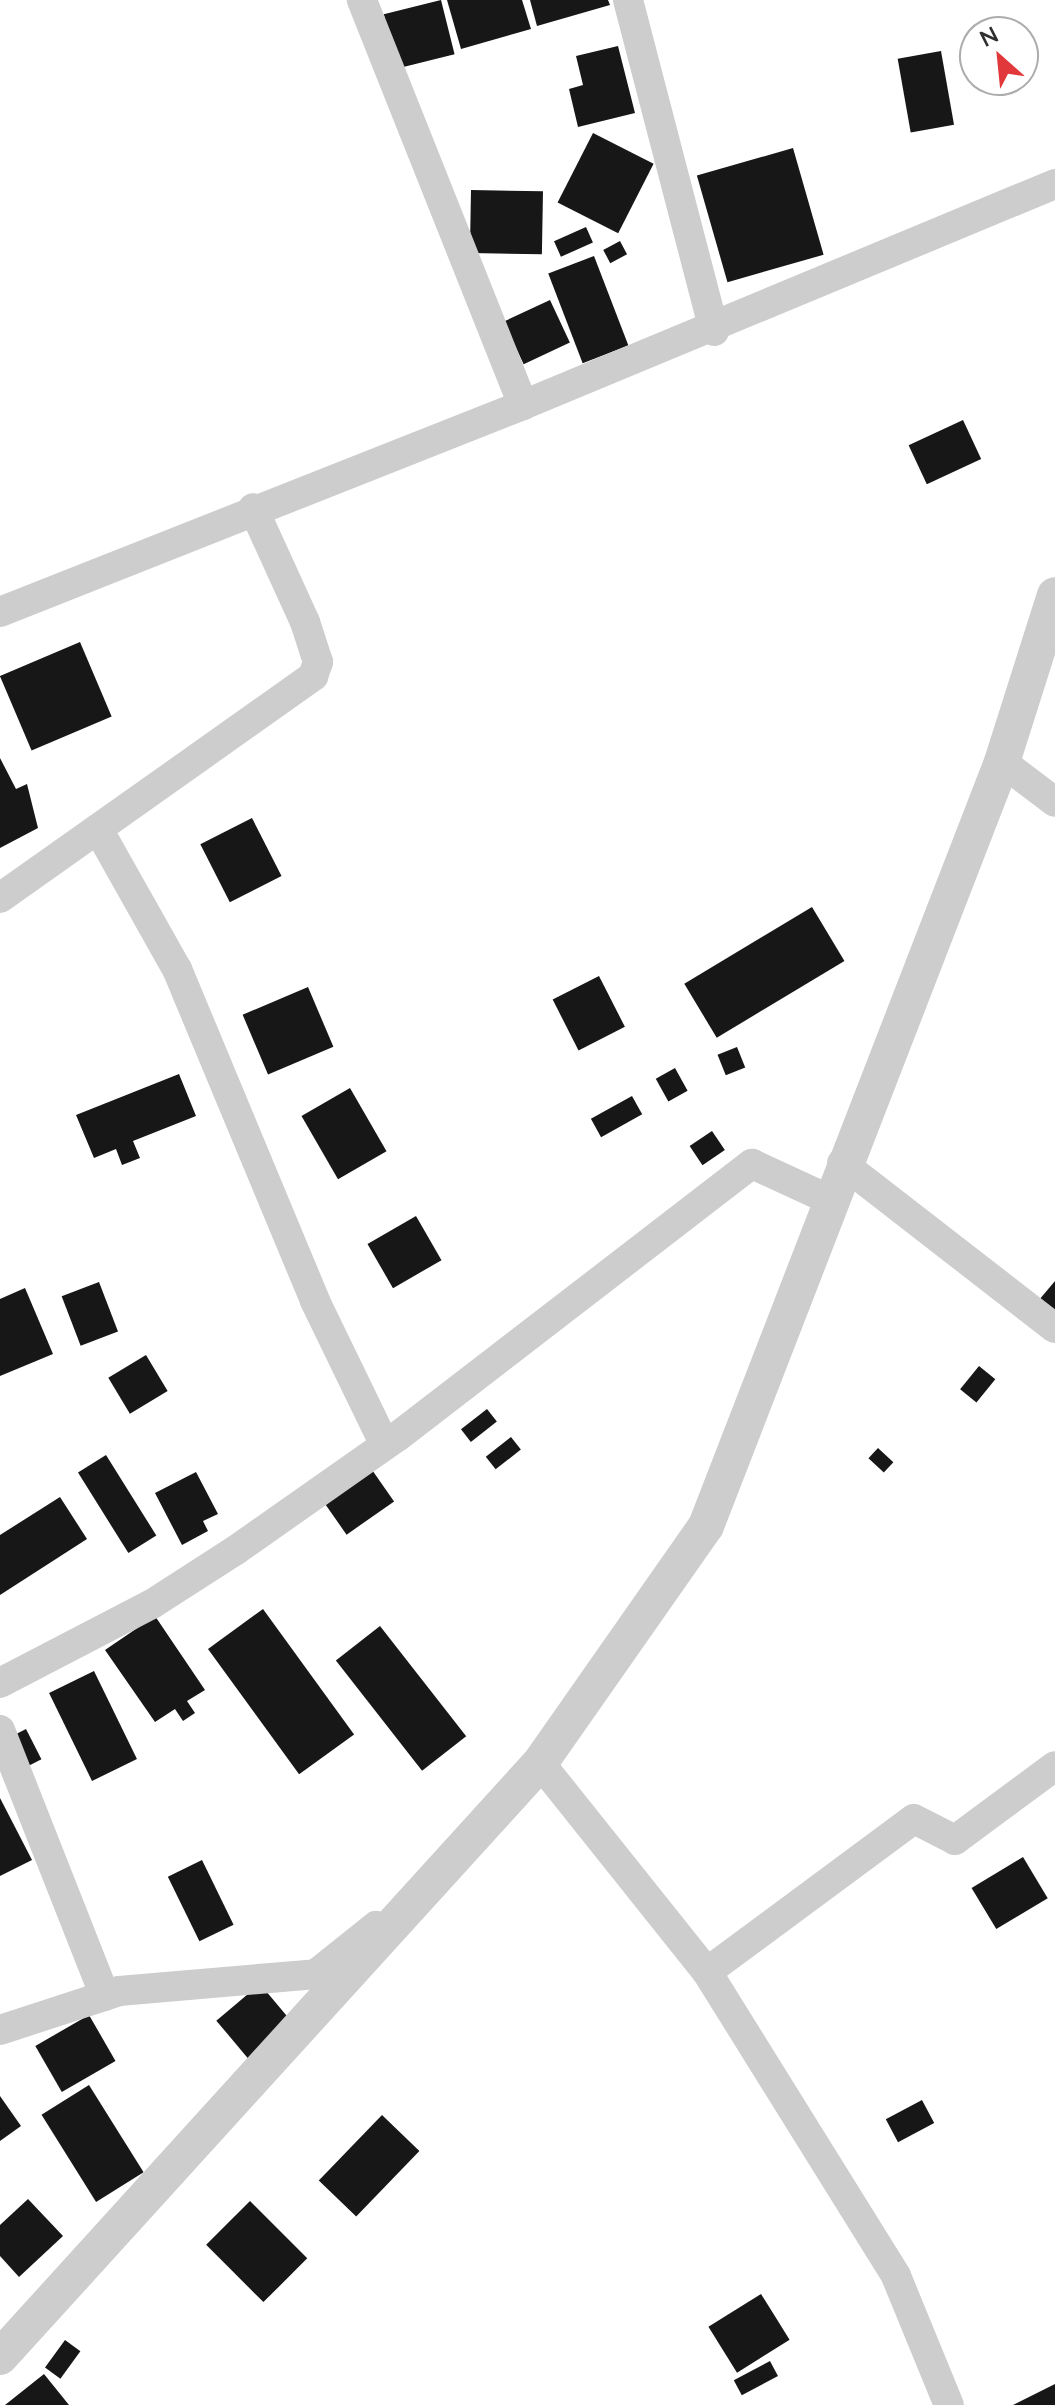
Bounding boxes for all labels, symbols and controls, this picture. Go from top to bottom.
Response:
north arrow [959,16,1039,96]
text: N [975,20,1002,52]

